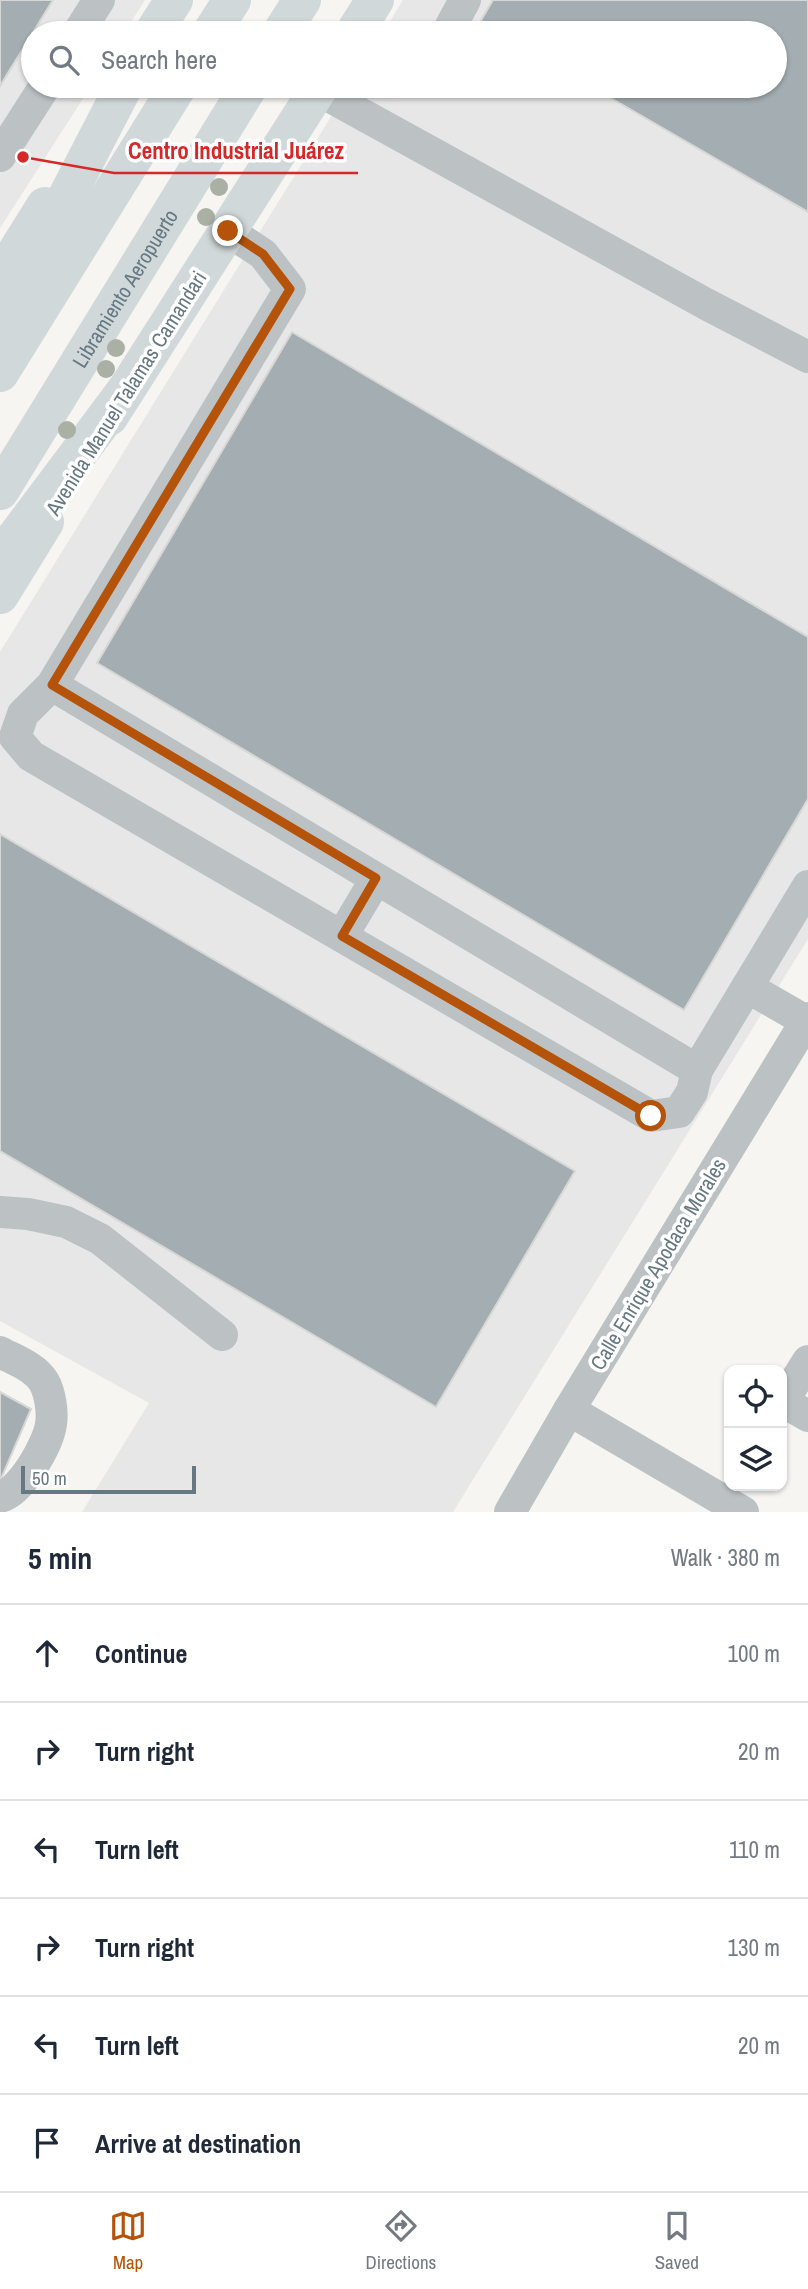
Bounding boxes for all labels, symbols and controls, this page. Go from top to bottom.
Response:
search box [21,21,787,98]
icon: search [45,41,83,79]
text: Search here [101,42,217,77]
callout: Centro Industrial Juárez [114,129,358,173]
text: Centro Industrial Juárez [128,135,345,166]
street label: Libramiento Aeropuerto [65,204,184,373]
route end [212,215,243,246]
street label: Avenida Manuel Talamas Camandari [38,265,213,522]
route start [635,1100,666,1131]
street label: Calle Enrique Apodaca Morales [583,1153,733,1375]
map controls [724,1365,787,1491]
button: locate [724,1365,787,1428]
button: layers [724,1428,787,1491]
scale bar [21,1463,196,1495]
text: 50 m [32,1465,67,1491]
text: 5 min [28,1538,92,1578]
text: Walk · 380 m [671,1542,780,1573]
icon: ahead [28,1634,66,1672]
text: Continue [95,1636,187,1671]
text: 100 m [728,1638,780,1669]
icon: right [28,1732,66,1770]
text: Turn right [95,1734,194,1769]
text: 20 m [738,1736,780,1767]
icon: left [28,1830,66,1868]
text: Turn left [95,1832,179,1867]
text: 110 m [729,1834,780,1865]
icon: right [28,1928,66,1966]
text: Turn right [95,1930,194,1965]
text: 130 m [728,1932,780,1963]
icon: left [28,2026,66,2064]
text: Turn left [95,2028,179,2063]
text: 20 m [738,2030,780,2061]
icon: arrive [28,2124,66,2162]
text: Arrive at destination [95,2126,301,2161]
tab: Map [109,2207,147,2275]
tab: Directions [365,2207,436,2275]
tab: Saved [655,2207,699,2275]

